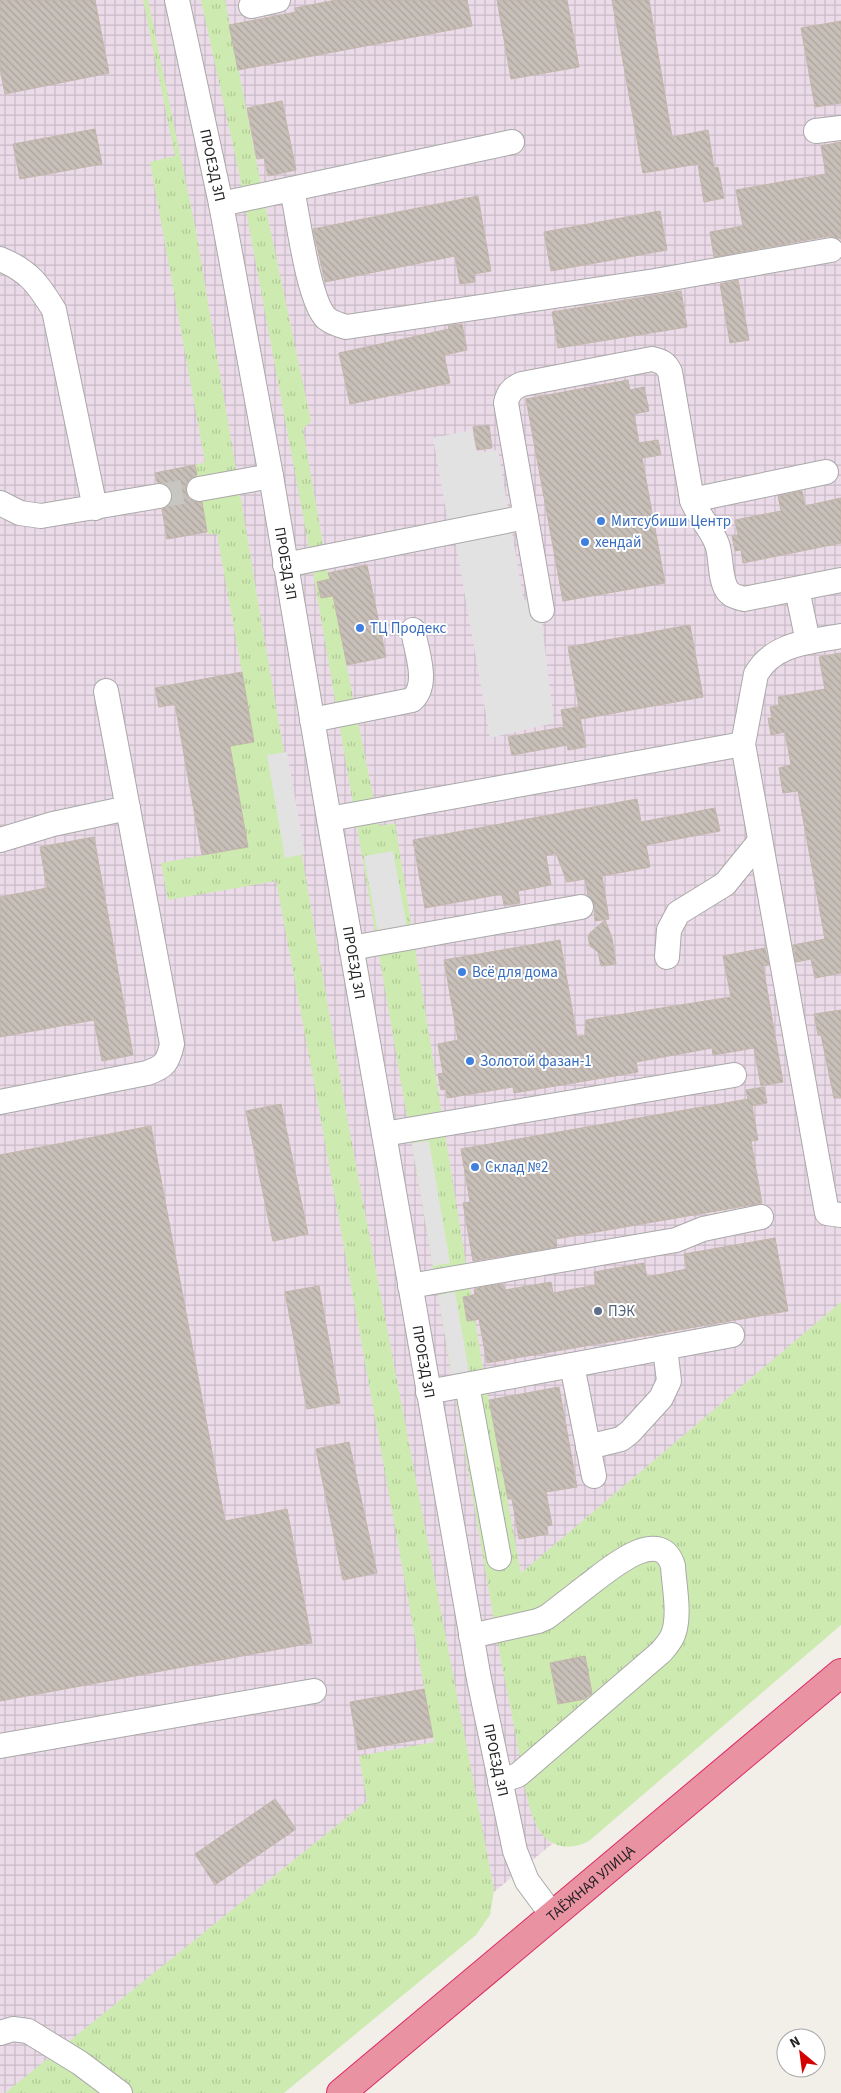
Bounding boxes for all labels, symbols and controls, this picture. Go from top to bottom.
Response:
street label: ПРОЕЗД 3П [194,127,230,204]
place label: Митсубиши Центр [611,511,731,532]
marker: Митсубиши Центр [595,515,607,527]
street label: ПРОЕЗД 3П [269,526,302,602]
place label: хендай [595,532,641,553]
marker: хендай [579,536,591,548]
place label: ТЦ Продекс [370,618,446,639]
marker: ТЦ Продекс [354,622,366,634]
street label: ПРОЕЗД 3П [337,925,370,1001]
place label: Всё для дома [472,962,558,983]
marker: Всё для дома [456,966,468,978]
place label: Золотой фазан-1 [480,1051,592,1072]
marker: Золотой фазан-1 [464,1055,476,1067]
place label: Склад №2 [485,1157,548,1178]
marker: Склад №2 [469,1161,481,1173]
place label: ПЭК [608,1301,635,1322]
marker: ПЭК [592,1305,604,1317]
street label: ПРОЕЗД 3П [406,1324,440,1400]
street label: ПРОЕЗД 3П [478,1722,513,1798]
street label: ТАЁЖНАЯ УЛИЦА [542,1840,640,1927]
north arrow [776,2028,826,2078]
text: N [786,2032,804,2054]

